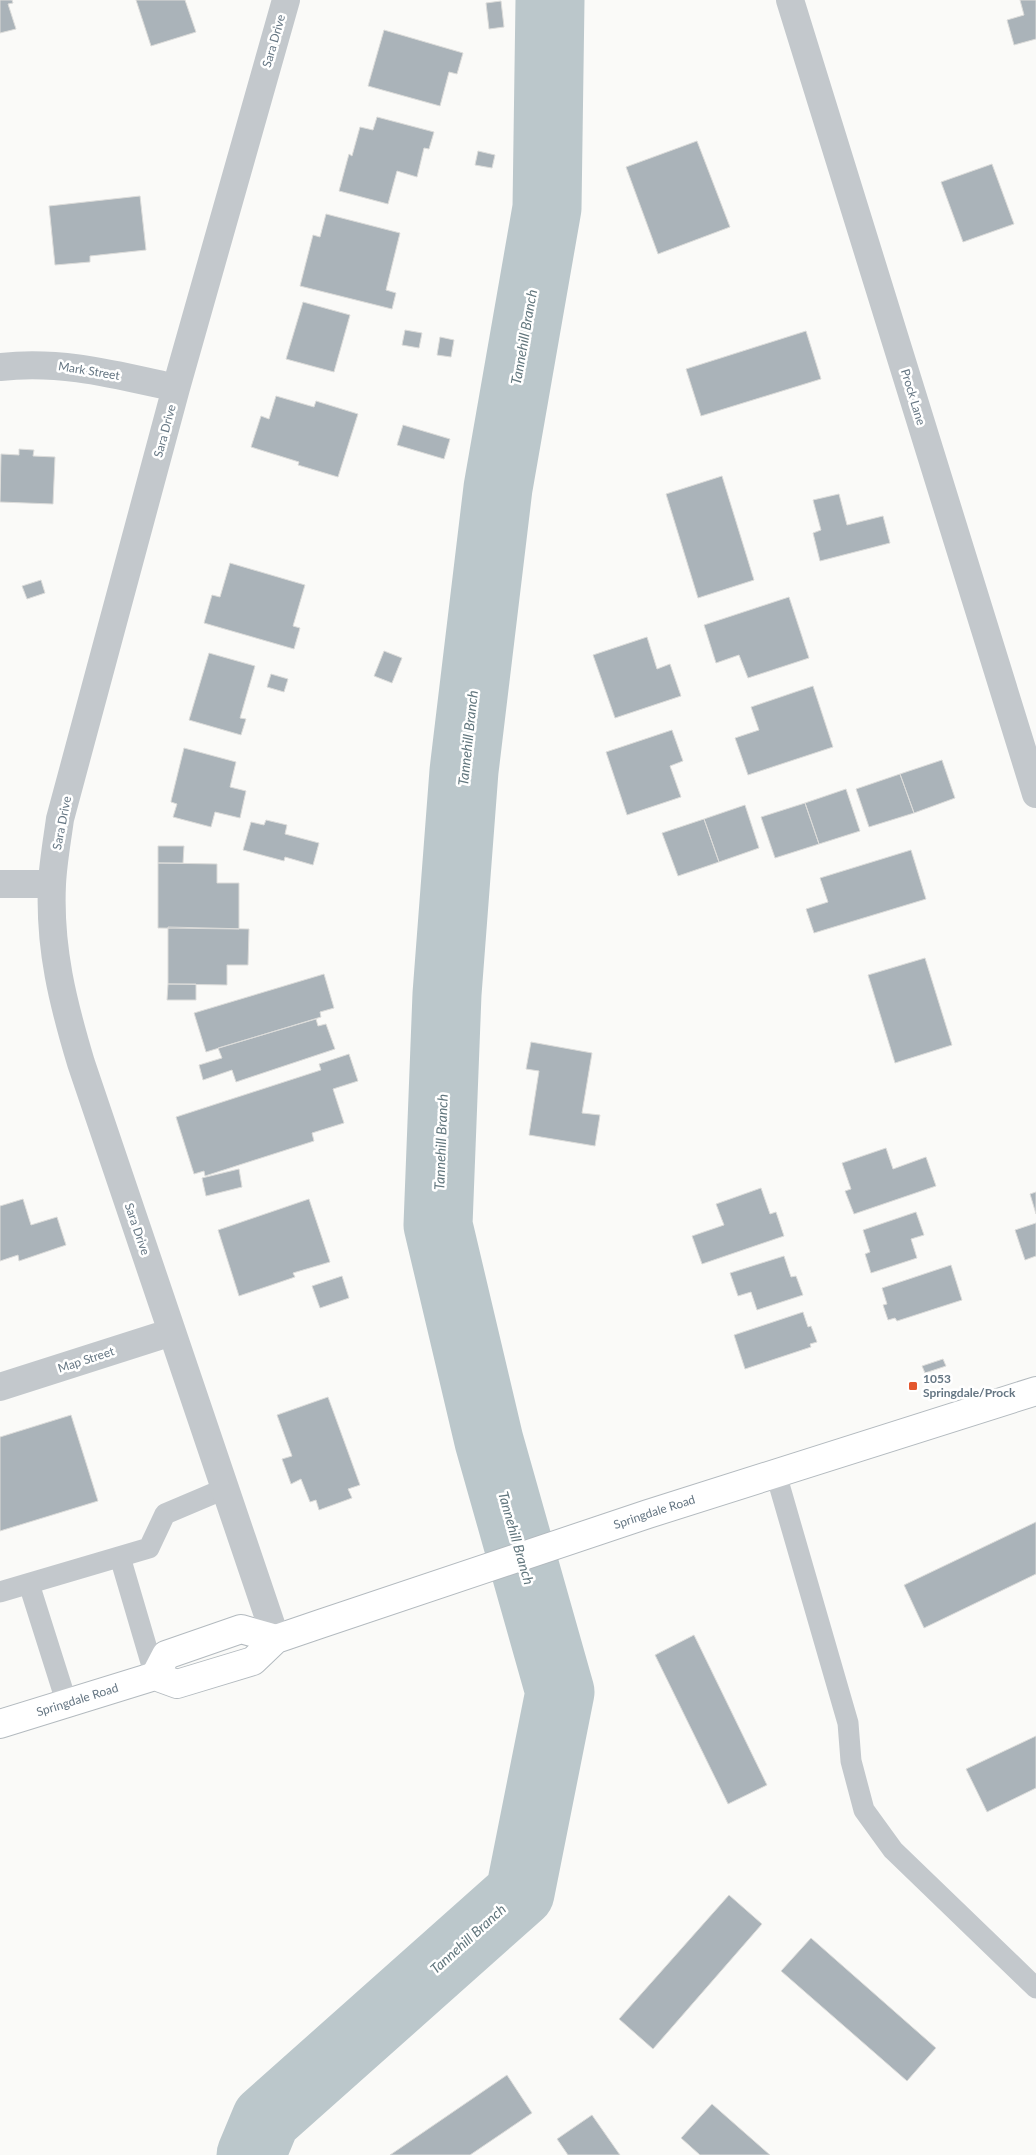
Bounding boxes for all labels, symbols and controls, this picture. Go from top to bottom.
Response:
street label: Sara Drive [259,13,288,69]
water label: Tannehill Branch [507,288,540,386]
street label: Mark Street [57,358,122,383]
street label: Prock Lane [898,367,929,427]
street label: Sara Drive [150,403,179,459]
water label: Tannehill Branch [454,689,481,787]
street label: Sara Drive [49,795,74,851]
water label: Tannehill Branch [430,1094,451,1190]
street label: Sara Drive [122,1201,153,1257]
street label: Map Street [56,1343,117,1376]
place label: 1053 Springdale/Prock [923,1371,1016,1400]
marker: 1053 Springdale/Prock [907,1380,919,1392]
water label: Tannehill Branch [495,1489,538,1586]
street label: Springdale Road [612,1492,697,1532]
street label: Springdale Road [34,1680,120,1719]
water label: Tannehill Branch [426,1900,509,1977]

